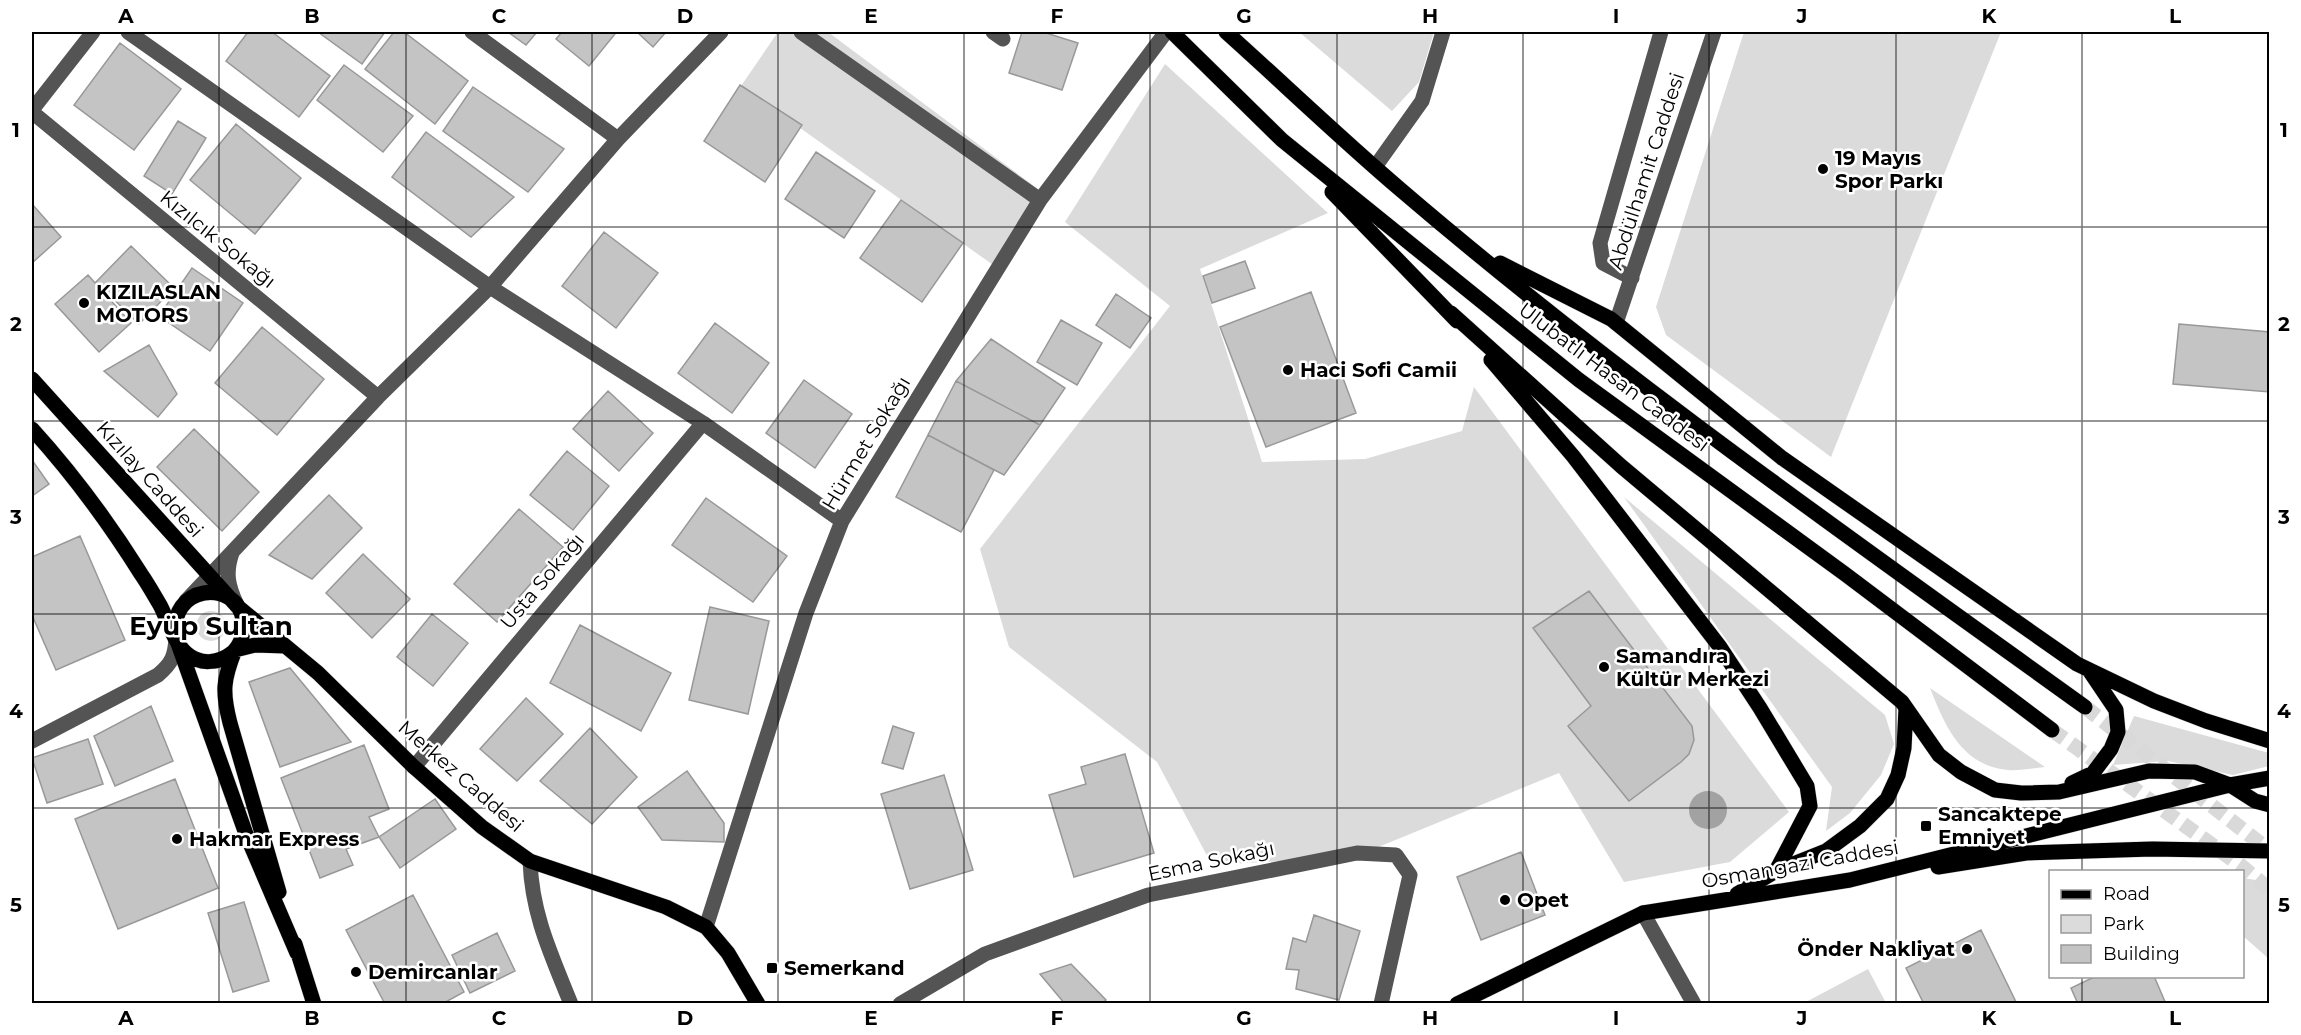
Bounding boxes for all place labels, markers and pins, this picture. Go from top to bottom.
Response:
place label: 19 Mayıs Spor Parkı [1835,146,1943,193]
marker: 19 Mayıs Spor Parkı [1816,162,1830,176]
place label: KIZILASLAN MOTORS [96,280,221,327]
marker: KIZILASLAN MOTORS [77,296,91,310]
place label: Haci Sofi Camii [1300,358,1457,382]
marker: Haci Sofi Camii [1281,363,1295,377]
place label: Samandıra Kültür Merkezi [1616,644,1769,691]
marker: Samandıra Kültür Merkezi [1597,660,1611,674]
place label: Sancaktepe Emniyet [1938,802,2062,849]
marker: Sancaktepe Emniyet [1919,819,1933,833]
place label: Hakmar Express [189,827,360,851]
marker: Hakmar Express [170,832,184,846]
place label: Opet [1517,888,1569,912]
marker: Opet [1498,893,1512,907]
place label: Önder Nakliyat [1797,937,1955,961]
marker: Önder Nakliyat [1960,942,1974,956]
place label: Semerkand [784,956,905,980]
place label: Demircanlar [368,960,498,984]
marker: Semerkand [765,961,779,975]
marker: Demircanlar [349,965,363,979]

